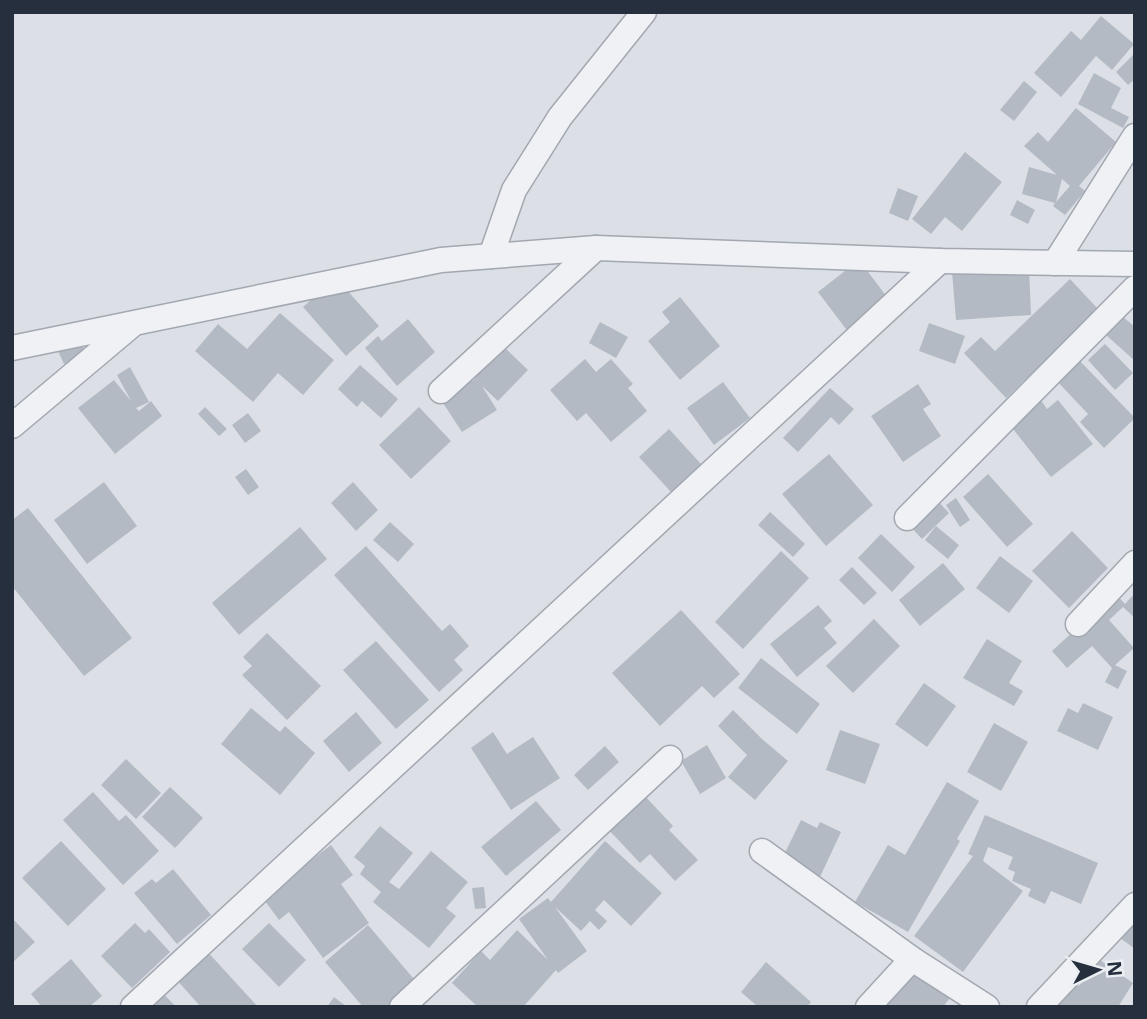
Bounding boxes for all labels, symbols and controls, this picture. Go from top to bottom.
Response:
north arrow [1063,935,1133,1005]
text: N [1101,960,1129,977]

